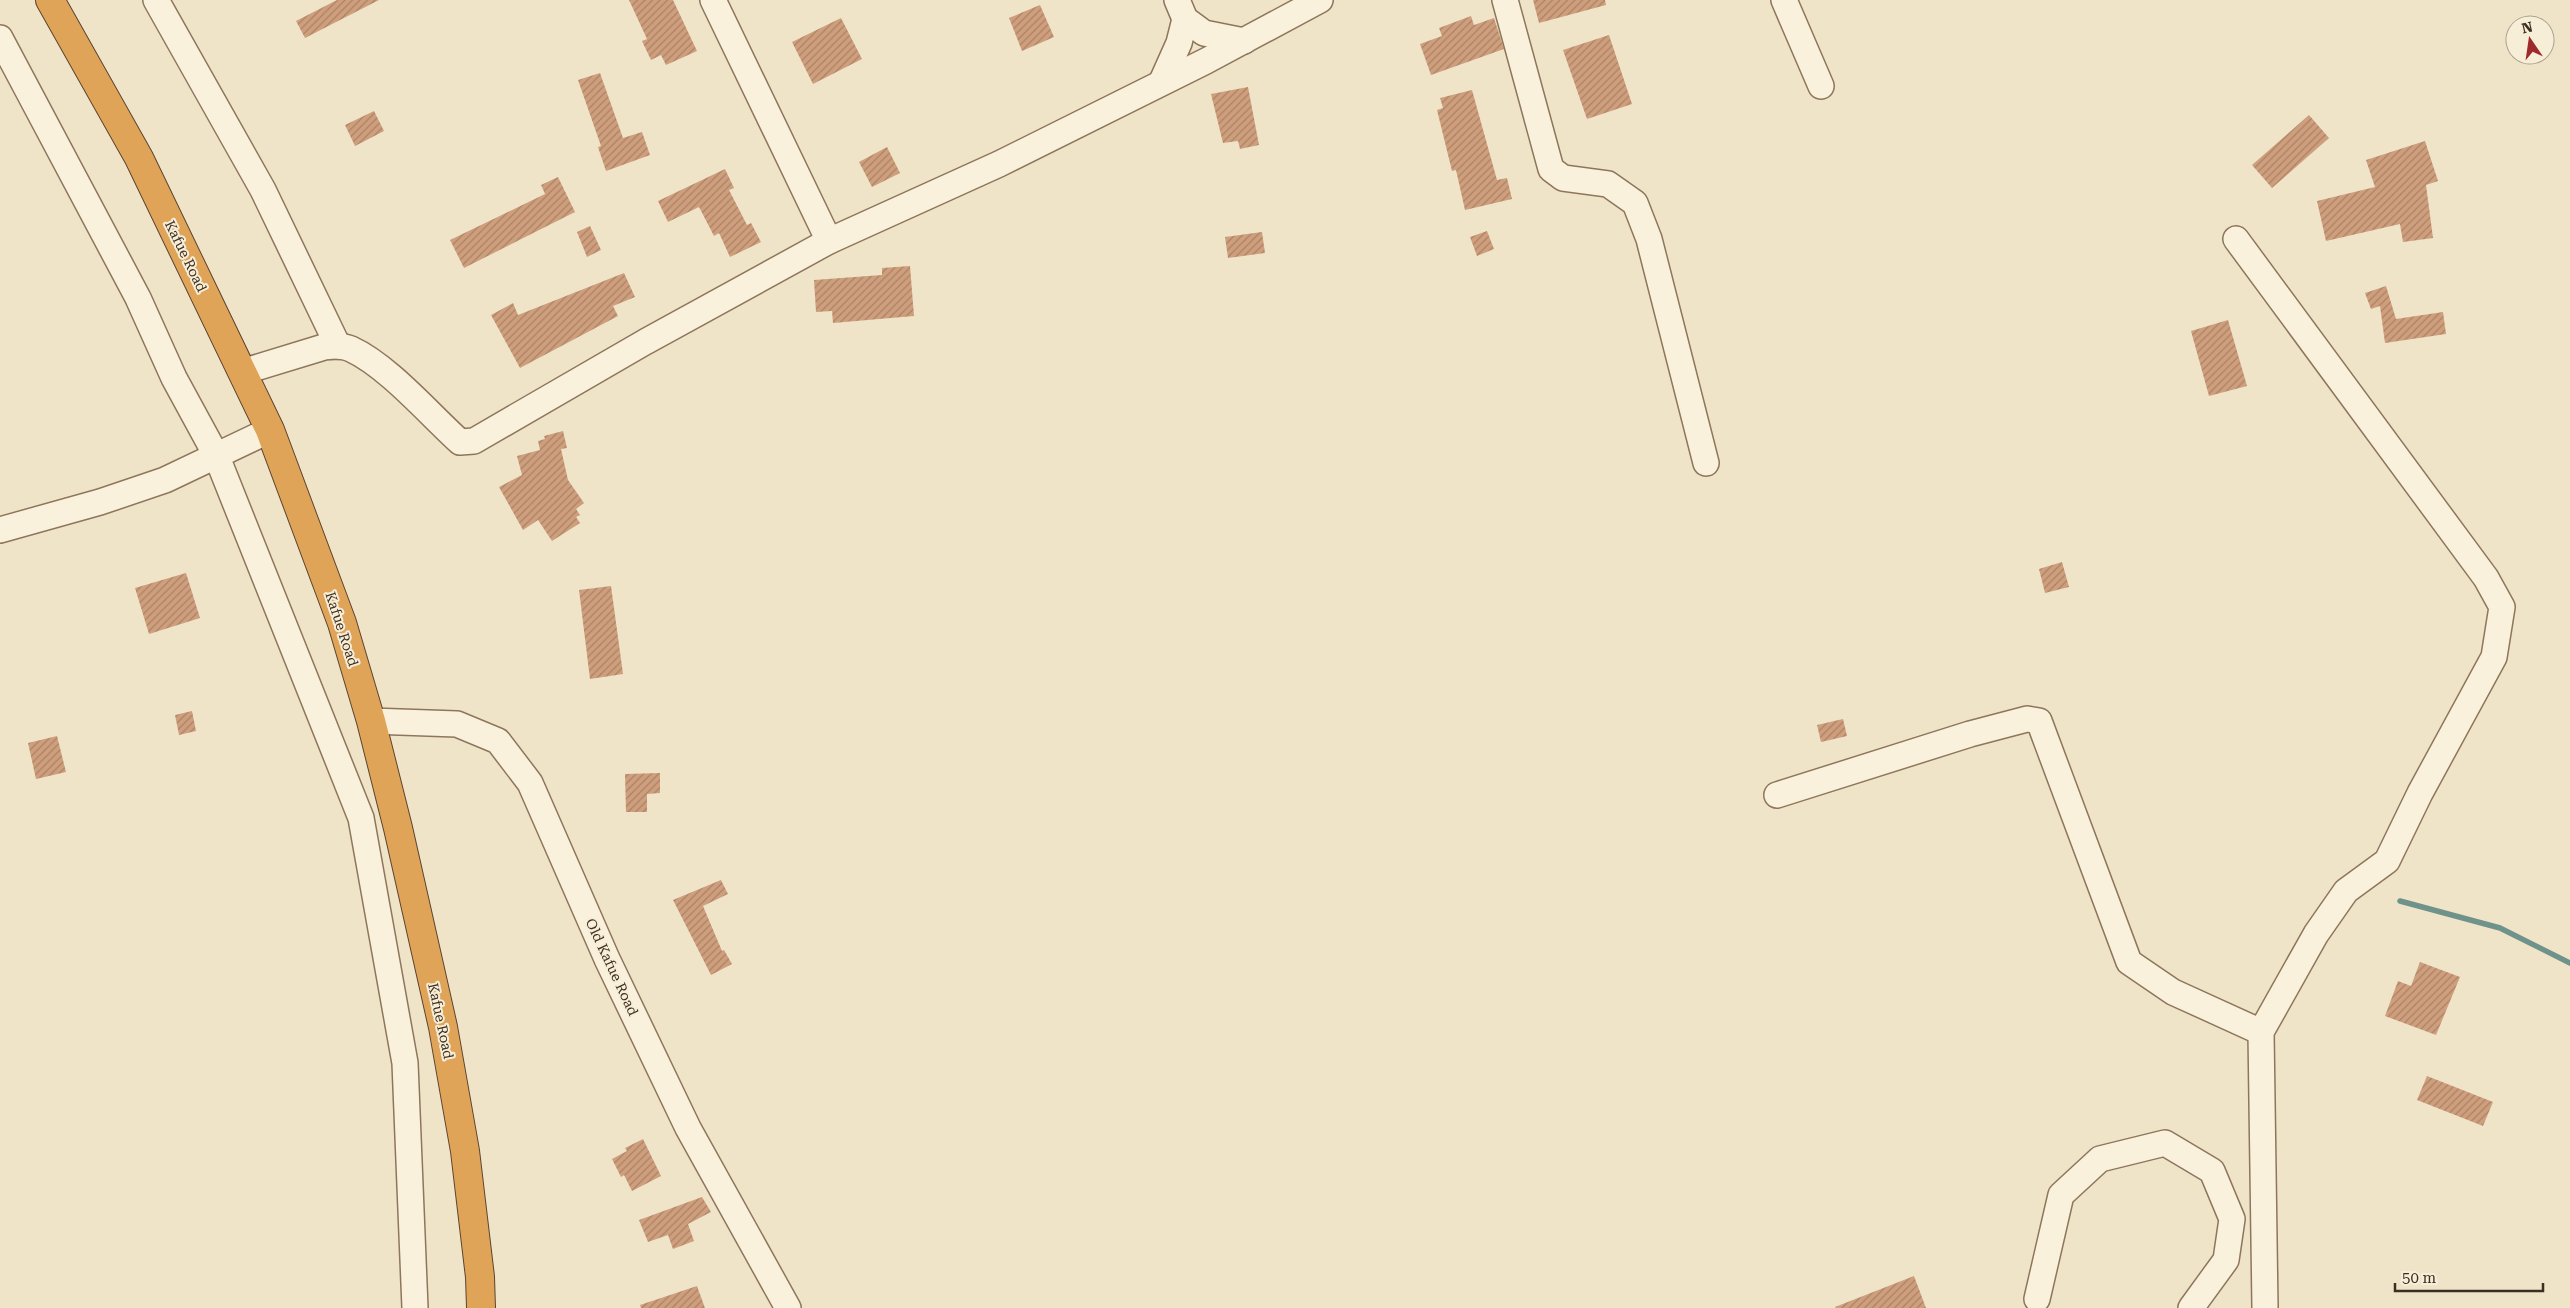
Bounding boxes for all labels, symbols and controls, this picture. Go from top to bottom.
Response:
north arrow [2505,15,2555,65]
text: N [2520,18,2534,36]
street label: Kafue Road [162,218,210,294]
street label: Kafue Road [322,590,362,668]
street label: Old Kafue Road [582,916,642,1018]
street label: Kafue Road [425,981,457,1061]
scale bar [2395,1260,2542,1292]
text: 50 m [2402,1269,2437,1287]

